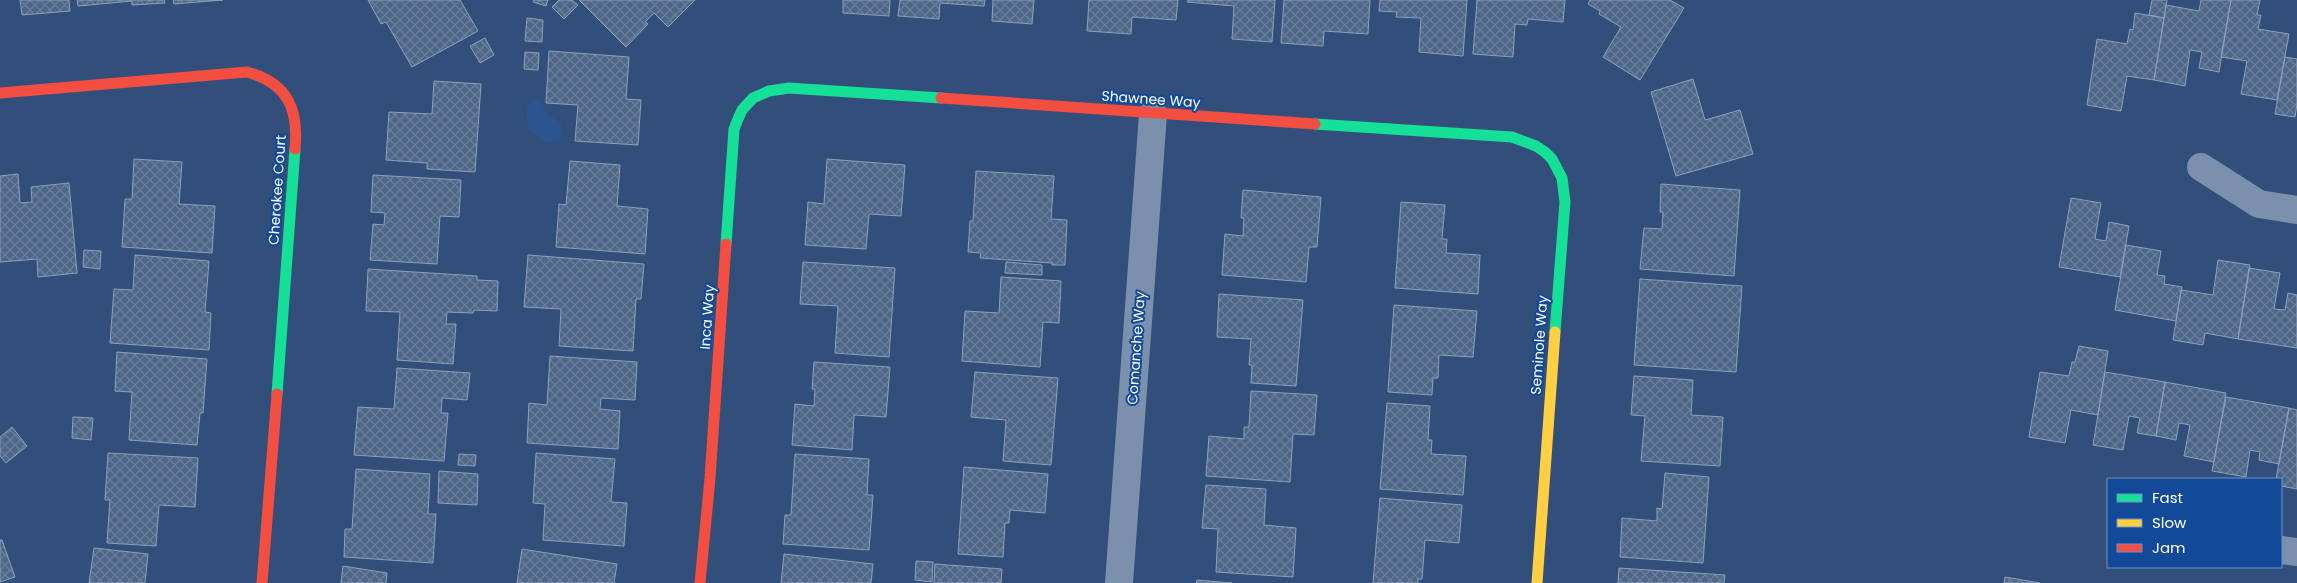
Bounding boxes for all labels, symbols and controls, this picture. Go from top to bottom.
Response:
street label: Shawnee Way [1101,86,1201,112]
street label: Cherokee Court [263,134,291,246]
street label: Inca Way [695,284,719,350]
street label: Comanche Way [1122,291,1150,405]
street label: Seminole Way [1526,295,1552,395]
legend [2107,478,2282,568]
text: Fast [2152,487,2183,508]
text: Slow [2152,512,2187,533]
text: Jam [2152,537,2186,558]

